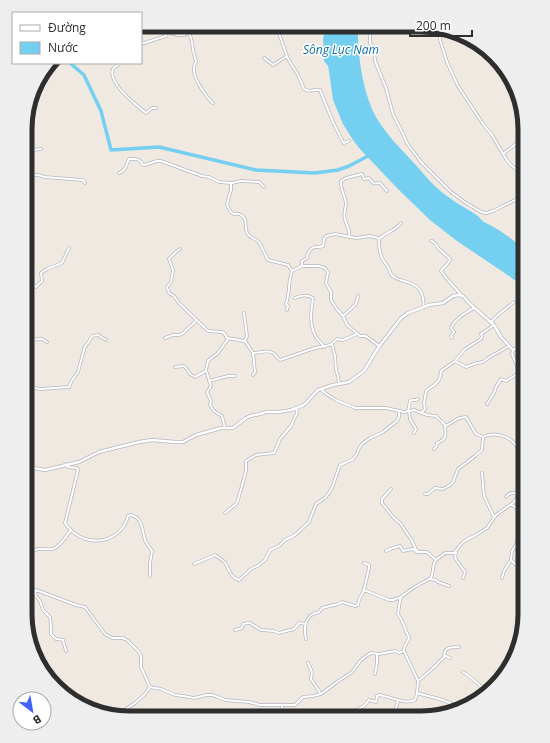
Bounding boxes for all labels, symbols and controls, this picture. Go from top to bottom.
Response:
legend [12,12,142,64]
scale bar [410,12,472,38]
text: 200 m [416,17,451,34]
text: Đường [48,19,86,36]
text: Nước [48,39,78,56]
water label: Sông Lục Nam [303,41,379,58]
north arrow [12,691,52,731]
text: B [30,712,44,728]

